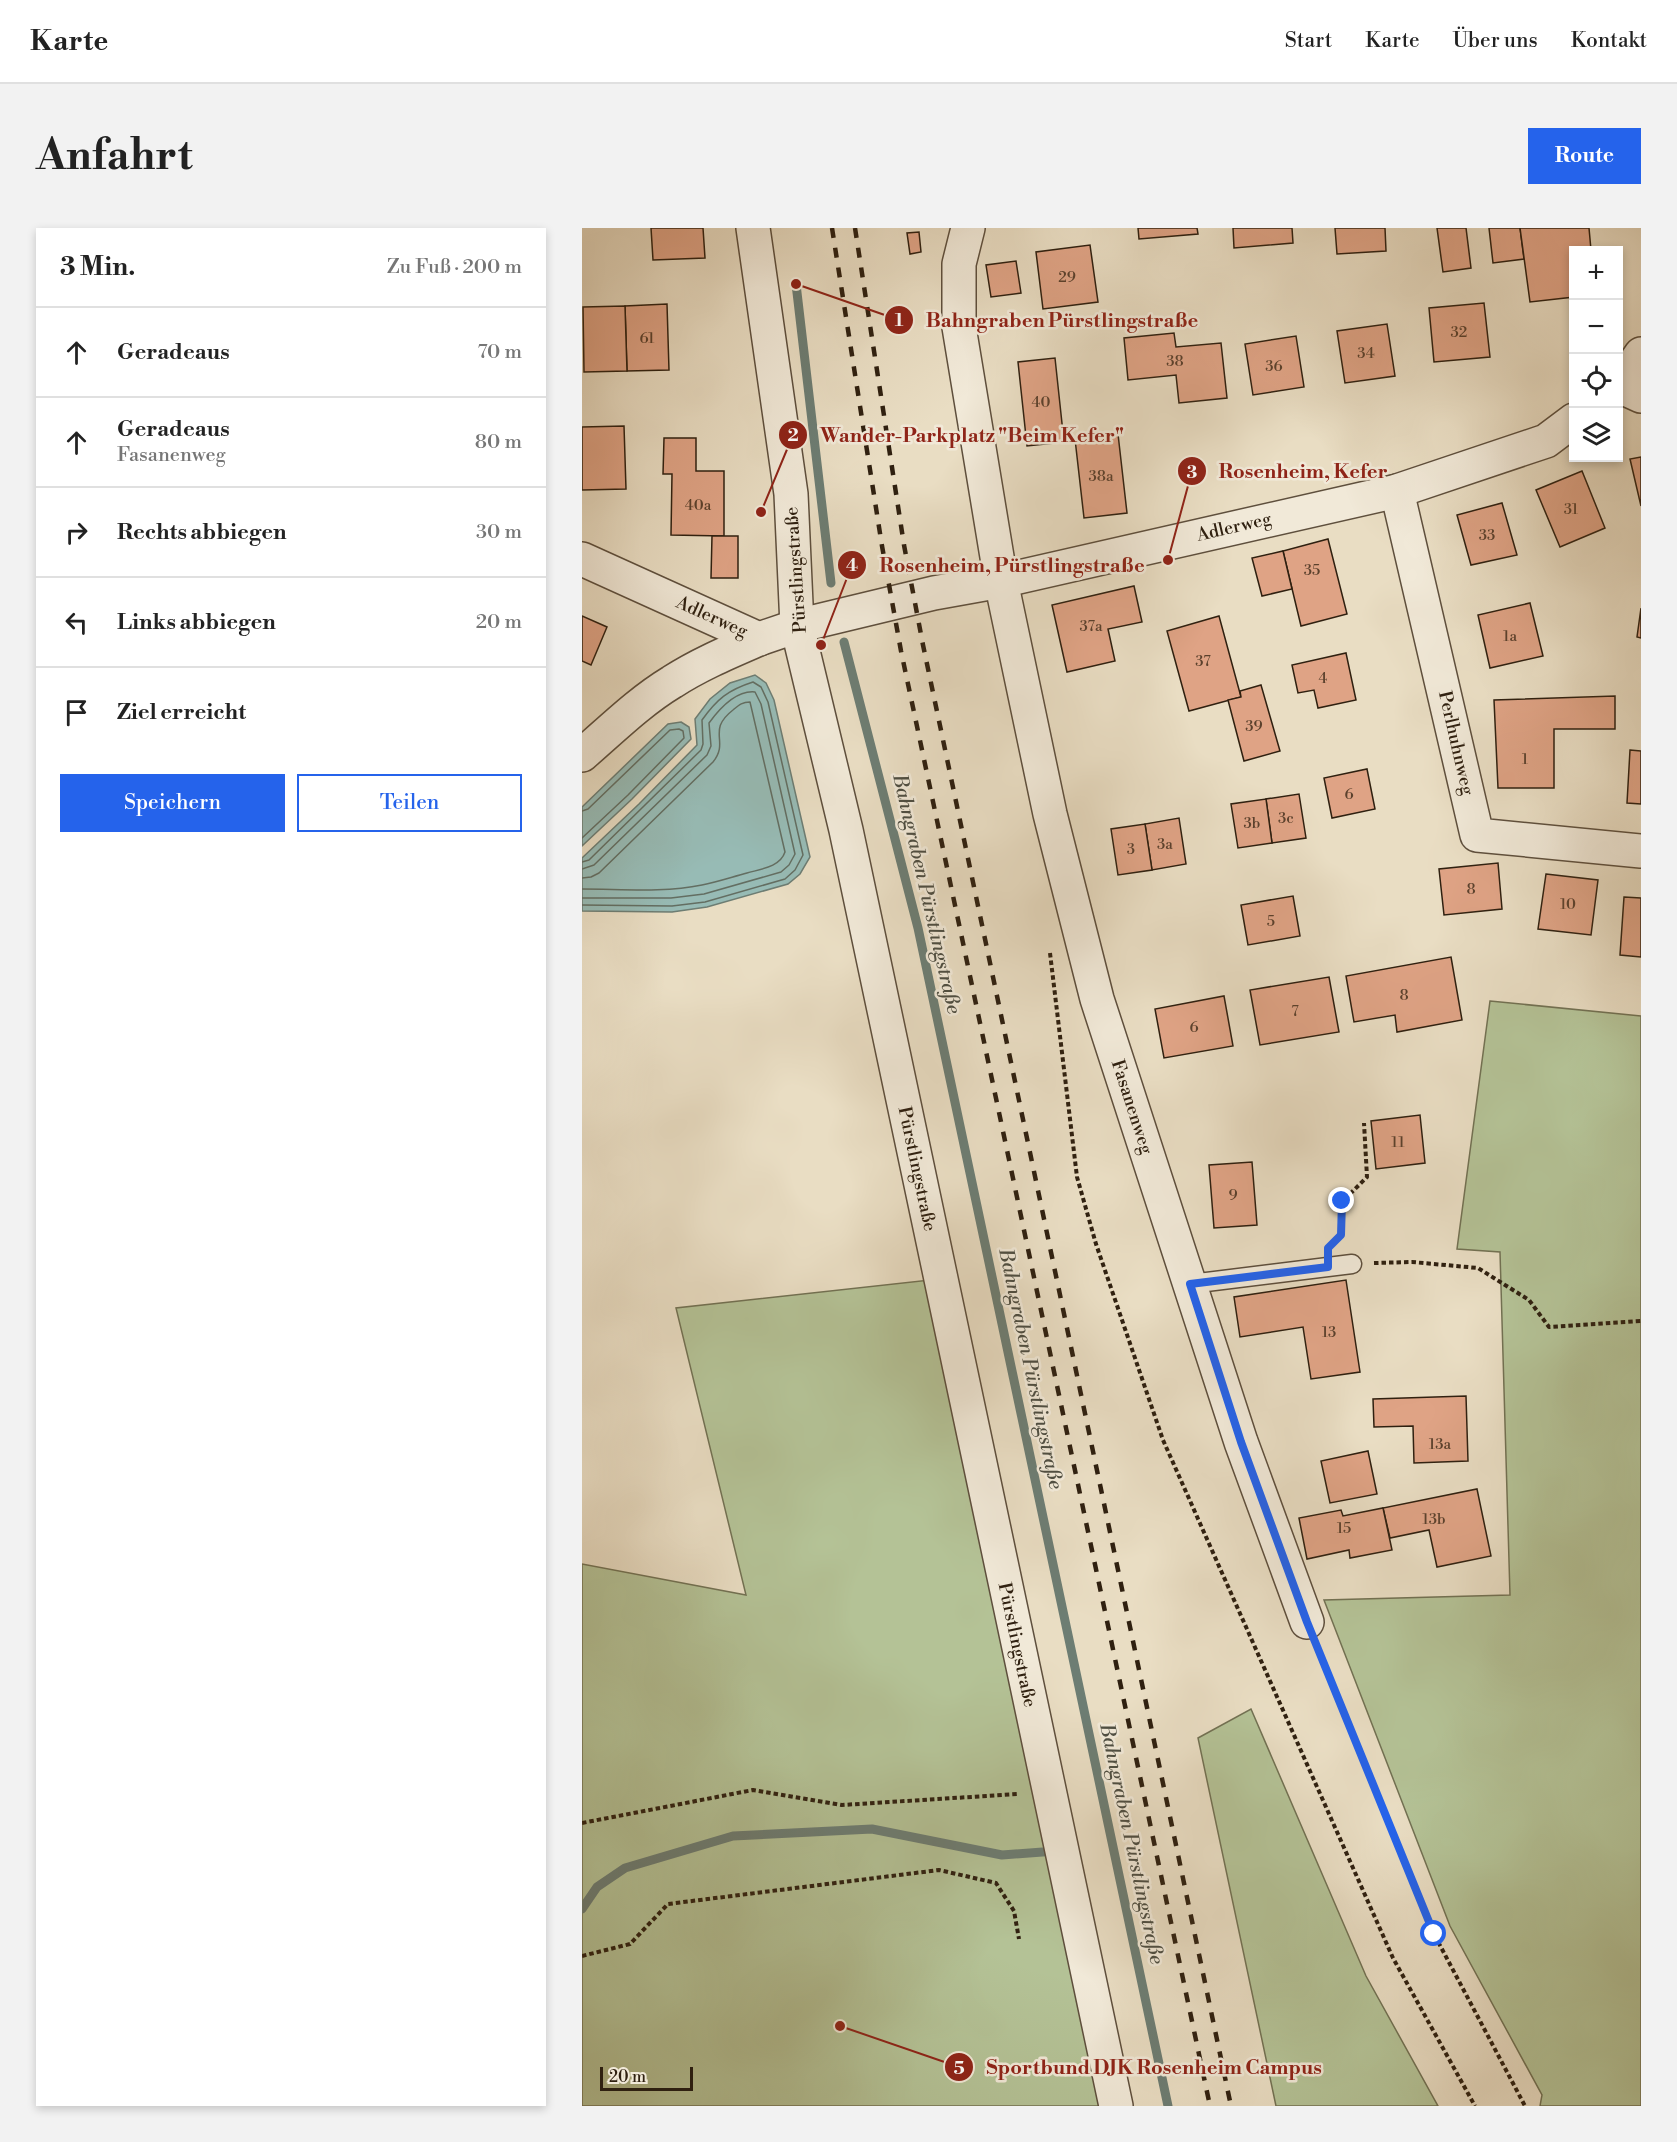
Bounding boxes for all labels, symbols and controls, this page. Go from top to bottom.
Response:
text: Karte [30,24,108,59]
text: Start [1285,28,1332,54]
text: Karte [1365,28,1420,54]
text: Über uns [1453,28,1538,54]
text: Kontakt [1571,28,1647,54]
button: Route [1528,128,1641,184]
text: Anfahrt [36,130,193,183]
map controls [1569,246,1623,462]
button: + [1569,246,1623,300]
text: 3 Min. [60,251,135,283]
text: Zu Fuß · 200 m [387,255,522,280]
house number: 29 [1058,268,1076,287]
button: − [1569,300,1623,354]
callout: Bahngraben Pürstlingstraße [884,301,1210,339]
text: 1 [895,309,904,332]
text: Bahngraben Pürstlingstraße [926,309,1199,334]
house number: 32 [1451,323,1467,342]
house number: 61 [639,329,655,348]
icon: ahead [60,336,93,369]
text: Geradeaus [117,339,230,366]
text: 70 m [478,340,522,365]
house number: 34 [1357,344,1375,363]
house number: 38 [1166,352,1184,371]
button: locate [1569,354,1623,408]
house number: 36 [1265,357,1283,376]
house number: 40 [1032,393,1050,412]
button: layers [1569,408,1623,462]
text: Geradeaus [117,416,230,443]
callout: Wander-Parkplatz "Beim Kefer" [778,416,1136,454]
text: 2 [787,424,799,447]
text: Wander-Parkplatz "Beim Kefer" [819,424,1124,449]
icon: ahead [60,426,93,459]
text: 80 m [475,430,522,455]
text: Fasanenweg [117,443,226,468]
callout: Rosenheim, Kefer [1177,452,1400,490]
text: Rosenheim, Kefer [1218,460,1388,485]
text: 3 [1187,461,1198,484]
house number: 38a [1088,467,1114,486]
house number: 40a [685,496,712,515]
house number: 31 [1564,500,1579,519]
street label: Pürstlingstraße [780,506,812,634]
street label: Adlerweg [1193,507,1274,547]
icon: right [60,516,93,549]
text: Rechts abbiegen [117,519,287,546]
text: 30 m [476,520,522,545]
house number: 33 [1479,526,1495,545]
callout: Rosenheim, Pürstlingstraße [837,546,1157,584]
text: 4 [846,554,858,577]
text: Rosenheim, Pürstlingstraße [879,554,1145,579]
house number: 35 [1304,561,1320,580]
street label: Adlerweg [672,591,752,643]
icon: left [60,606,93,639]
text: Links abbiegen [117,609,276,636]
text: 20 m [476,610,522,635]
house number: 37a [1079,617,1103,636]
house number: 1a [1503,627,1517,646]
house number: 37 [1195,652,1211,671]
house number: 4 [1319,669,1328,688]
street label: Perlhuhnweg [1433,689,1479,798]
icon: arrive [60,696,93,729]
text: Ziel erreicht [117,699,246,726]
house number: 39 [1245,717,1263,736]
house number: 1 [1522,750,1529,769]
water label: Bahngraben Pürstlingstraße [886,771,966,1017]
button: Speichern [60,774,285,832]
button: Teilen [297,774,522,832]
house number: 6 [1344,785,1354,804]
house number: 3c [1278,809,1294,828]
house number: 3b [1244,814,1260,833]
house number: 3a [1157,835,1173,854]
house number: 3 [1127,840,1135,859]
house number: 8 [1466,880,1476,899]
house number: 10 [1560,895,1576,914]
house number: 5 [1267,912,1275,931]
house number: 8 [1399,986,1409,1005]
house number: 7 [1291,1002,1299,1021]
house number: 6 [1189,1018,1199,1037]
street label: Fasanenweg [1106,1057,1158,1158]
street label: Pürstlingstraße [893,1105,941,1233]
house number: 11 [1391,1133,1405,1152]
house number: 9 [1228,1186,1238,1205]
route end [1328,1187,1354,1213]
water label: Bahngraben Pürstlingstraße [992,1245,1068,1492]
house number: 13 [1322,1323,1336,1342]
house number: 13a [1429,1435,1452,1454]
house number: 13b [1422,1510,1446,1529]
house number: 15 [1337,1519,1351,1538]
street label: Pürstlingstraße [993,1581,1041,1709]
water label: Bahngraben Pürstlingstraße [1093,1720,1169,1967]
route start [1420,1920,1446,1946]
callout: Sportbund DJK Rosenheim Campus [944,2048,1334,2086]
text: Sportbund DJK Rosenheim Campus [986,2056,1322,2081]
text: 5 [953,2057,965,2080]
scale bar [600,2064,693,2092]
text: 20 m [609,2067,646,2087]

